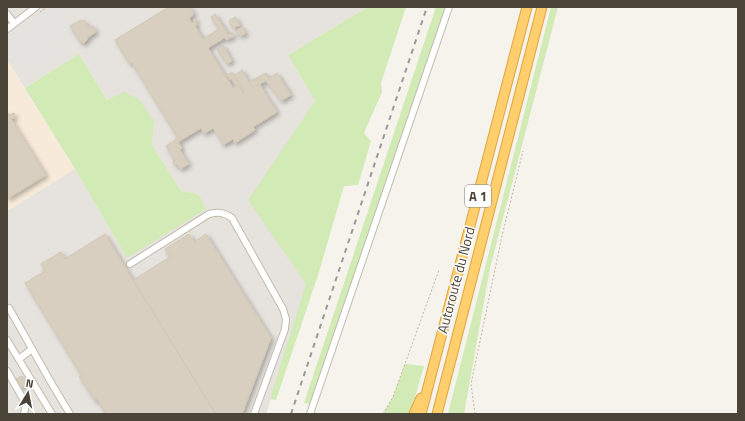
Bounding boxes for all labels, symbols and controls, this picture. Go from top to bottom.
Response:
road number: A 1 [465,185,491,207]
street label: Autoroute du Nord [431,224,480,335]
north arrow [8,373,48,413]
text: N [25,375,35,392]

